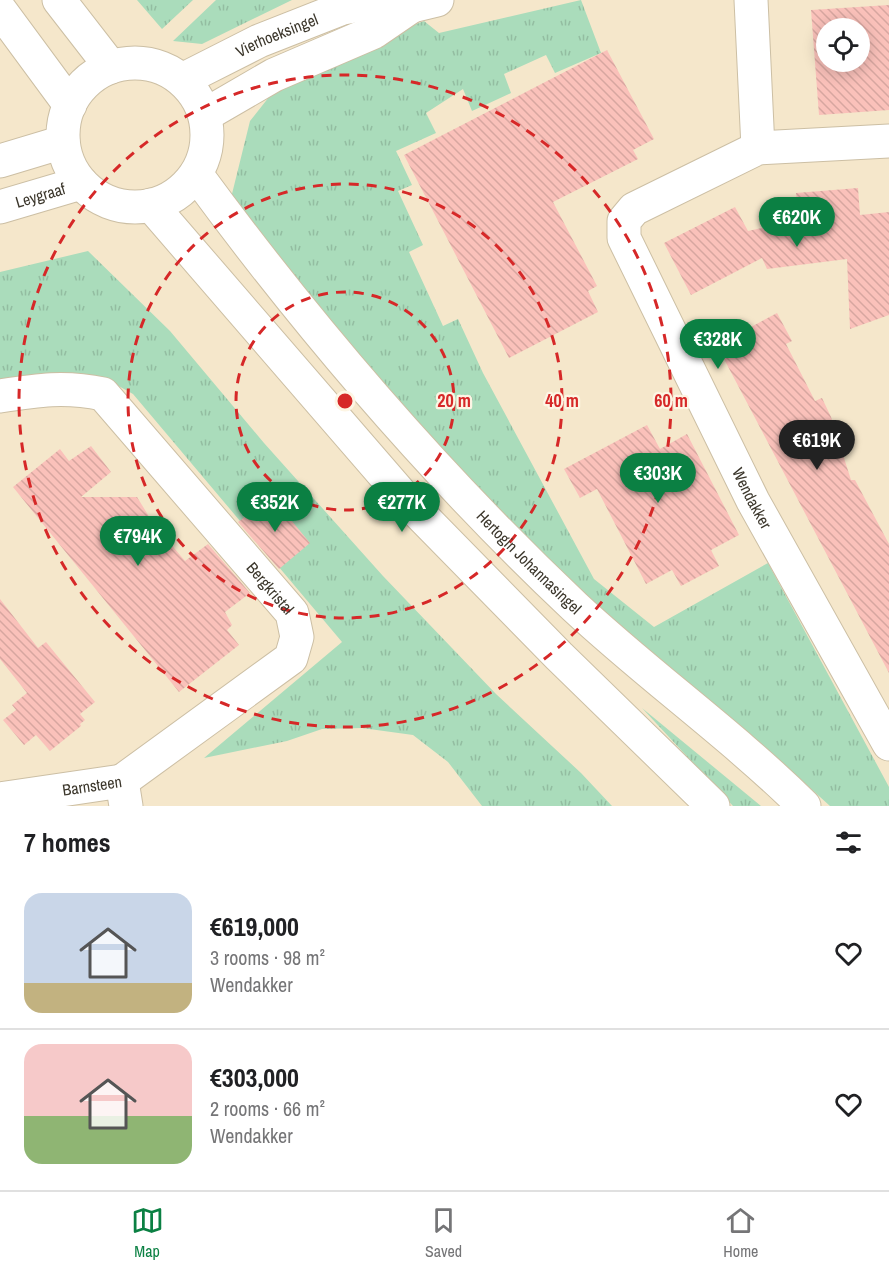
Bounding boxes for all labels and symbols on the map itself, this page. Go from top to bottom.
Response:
street label: Vierhoeksingel [232,8,321,62]
street label: Leygraaf [13,177,68,213]
pin: €620K [755,197,839,248]
pin: €328K [676,319,760,370]
text: 20 m [437,388,471,413]
text: 40 m [545,388,579,413]
text: 60 m [654,388,688,413]
centre of rings [335,391,355,411]
pin: €619K [775,420,859,471]
pin: €303K [616,453,700,504]
street label: Wendakker [727,464,778,533]
pin: €352K [233,482,317,533]
pin: €277K [360,482,444,533]
street label: Hertogin Johannasingel [472,505,587,619]
pin: €794K [96,516,180,567]
street label: Bergkristal [242,557,299,619]
street label: Barnsteen [61,770,123,801]

